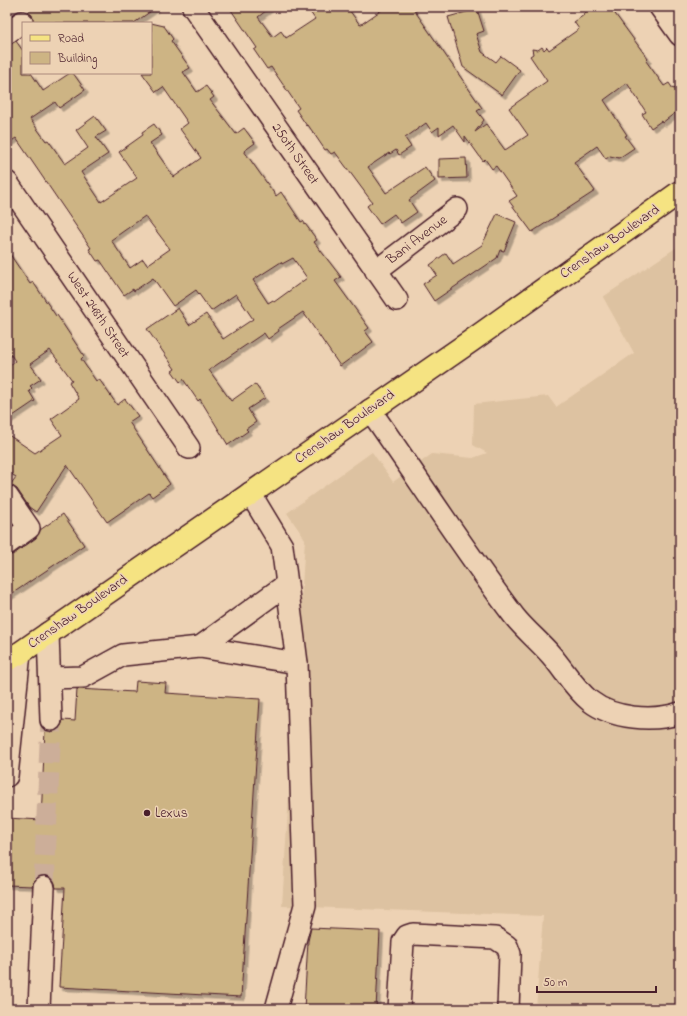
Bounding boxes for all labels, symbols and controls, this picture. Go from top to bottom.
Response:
legend [22,22,152,74]
text: Road [58,30,84,48]
text: Building [57,50,97,69]
street label: 250th Street [266,119,324,189]
street label: Crenshaw Boulevard [556,200,664,284]
street label: Bani Avenue [381,210,453,271]
street label: West 248th Street [61,267,135,363]
street label: Crenshaw Boulevard [291,385,399,469]
street label: Crenshaw Boulevard [24,570,132,654]
place label: Lexus [155,803,188,824]
marker: Lexus [142,808,152,818]
scale bar [537,968,656,994]
text: 50 m [543,974,567,992]

